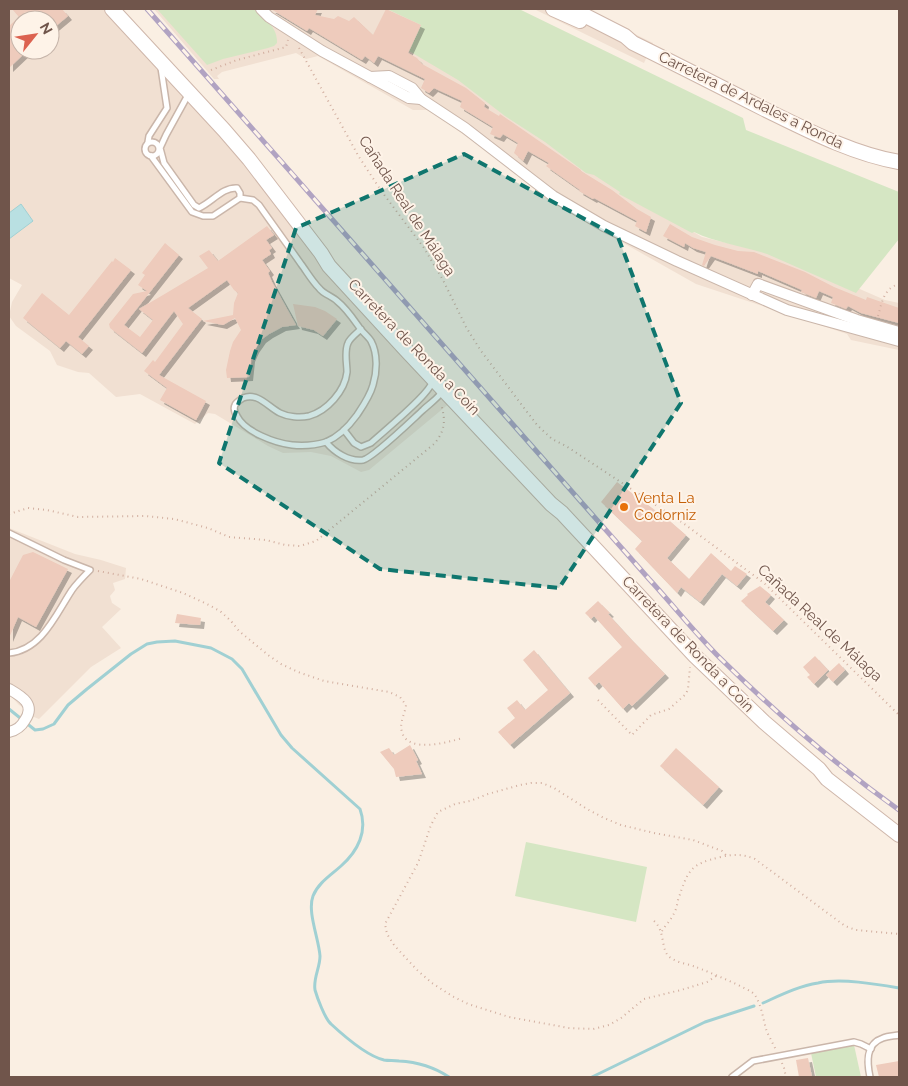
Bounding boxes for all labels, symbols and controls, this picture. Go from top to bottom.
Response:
north arrow [10,10,60,60]
text: N [37,20,56,37]
street label: Carretera de Ardales a Ronda [656,47,846,153]
street label: Cañada Real de Málaga [355,132,459,280]
street label: Carretera de Ronda a Coín [344,275,484,419]
place label: Venta La Codorniz [634,489,696,524]
marker: Venta La Codorniz [618,501,630,513]
street label: Cañada Real de Málaga [754,561,886,685]
street label: Carretera de Ronda a Coín [618,572,758,716]

